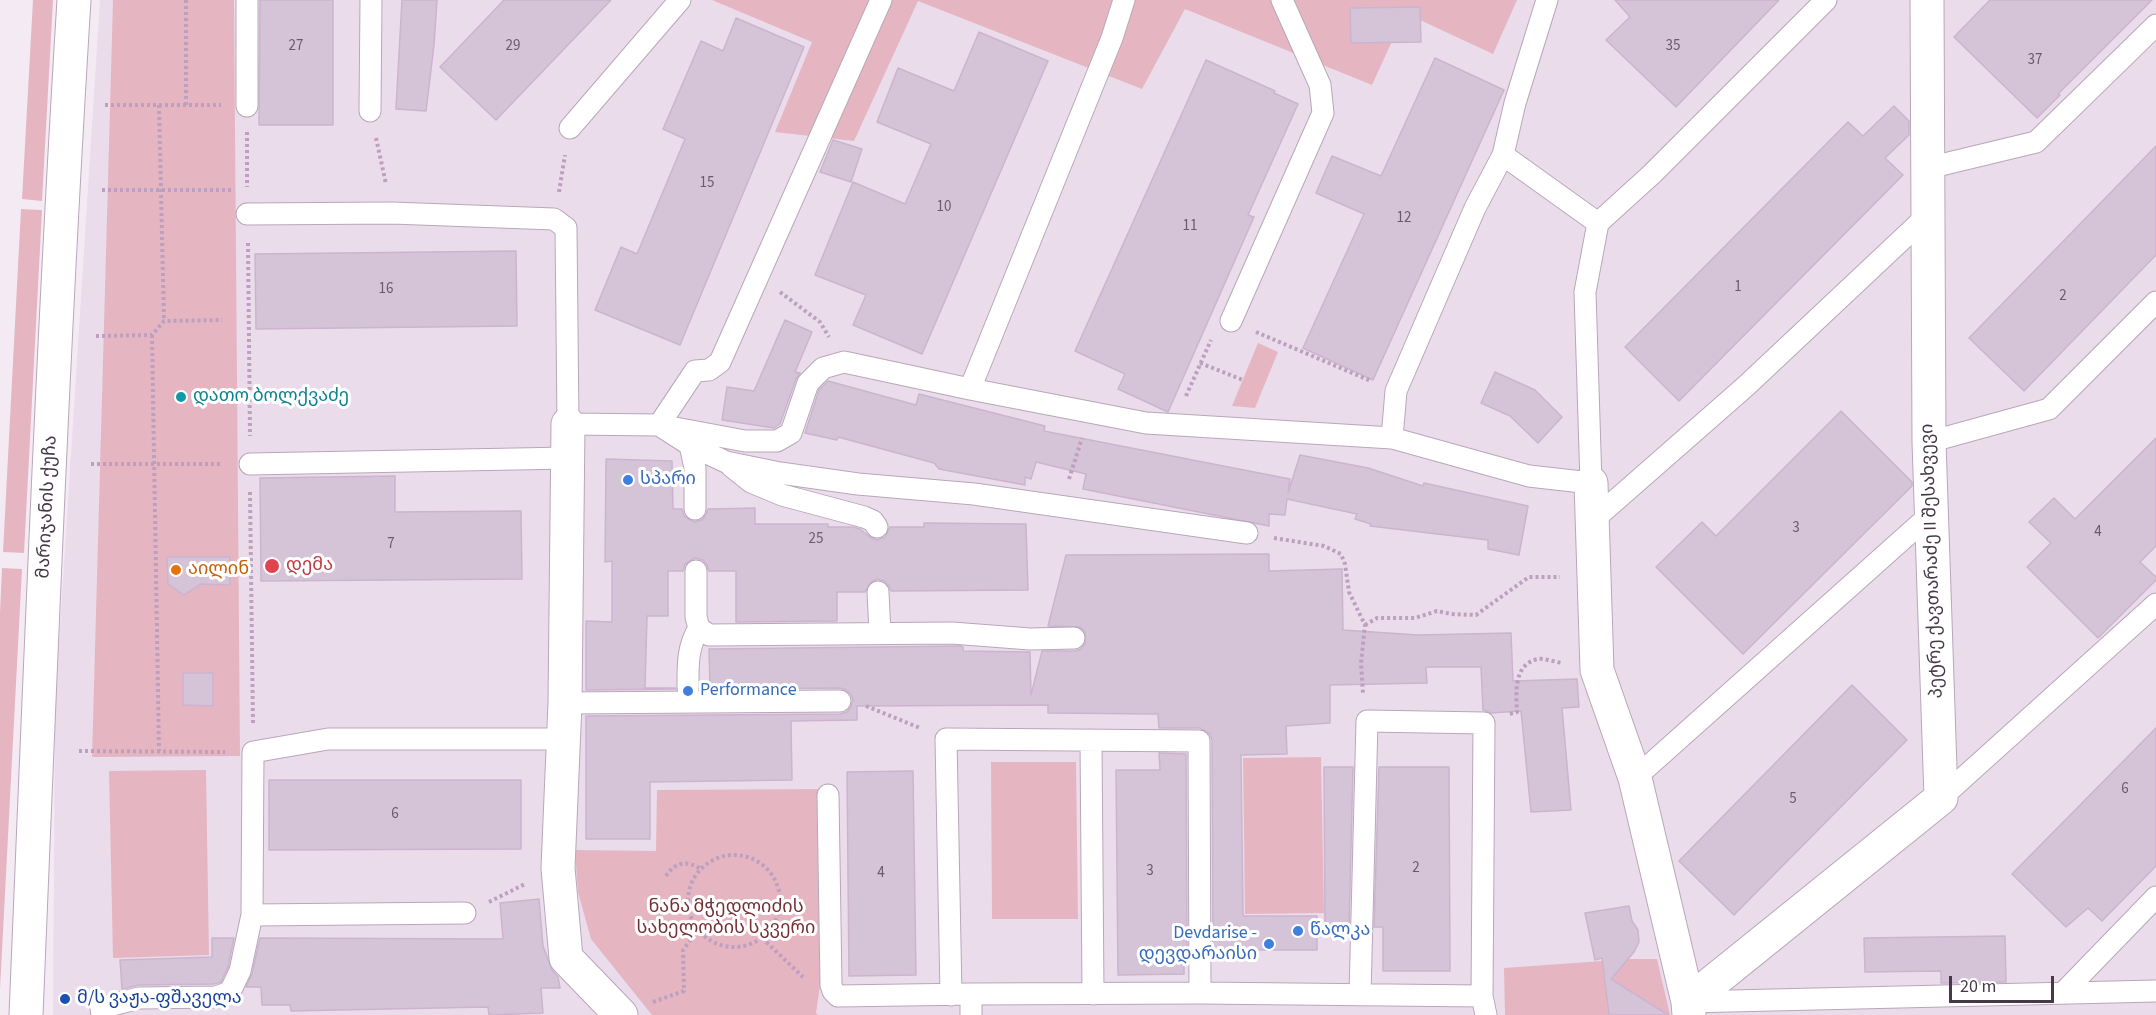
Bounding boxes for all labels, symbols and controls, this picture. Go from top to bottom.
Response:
house number: 27 [289,38,303,56]
house number: 29 [506,38,520,56]
house number: 35 [1666,38,1680,56]
house number: 37 [2028,52,2042,70]
house number: 15 [700,175,714,193]
house number: 10 [937,199,951,217]
house number: 12 [1397,210,1411,228]
house number: 11 [1183,218,1197,236]
house number: 1 [1734,279,1742,297]
house number: 16 [379,281,393,299]
house number: 2 [2059,288,2067,306]
place label: დათო ბოლქვაძე [193,386,349,408]
marker: დათო ბოლქვაძე [174,390,188,404]
street label: პეტრე ქავთარაძე II შესახვევი [1917,423,1949,699]
street label: მარიჯანის ქუჩა [33,435,63,579]
place label: სპარი [640,469,696,491]
marker: სპარი [621,473,635,487]
house number: 3 [1792,520,1800,538]
house number: 4 [2094,524,2102,542]
house number: 25 [809,531,823,549]
house number: 7 [387,536,395,554]
place label: დემა [286,555,333,577]
marker: დემა [263,557,281,575]
place label: აილინ [188,559,249,581]
marker: აილინ [169,563,183,577]
place label: Performance [700,680,797,702]
marker: Performance [681,684,695,698]
house number: 6 [2121,781,2129,799]
house number: 5 [1789,791,1797,809]
house number: 6 [391,806,399,824]
house number: 2 [1412,860,1420,878]
house number: 3 [1146,863,1154,881]
house number: 4 [877,865,885,883]
park label: ნანა მჭედლიძის სახელობის სკვერი [637,897,815,940]
place label: წალკა [1310,920,1370,942]
place label: Devdarise - დევდარაისი [1139,923,1257,966]
marker: წალკა [1291,924,1305,938]
marker: Devdarise - დევდარაისი [1262,937,1276,951]
scale bar [1952,964,2057,1002]
text: 20 m [1960,974,1996,999]
place label: მ/ს ვაჟა-ფშაველა [77,988,242,1010]
marker: მ/ს ვაჟა-ფშაველა [58,992,72,1006]

